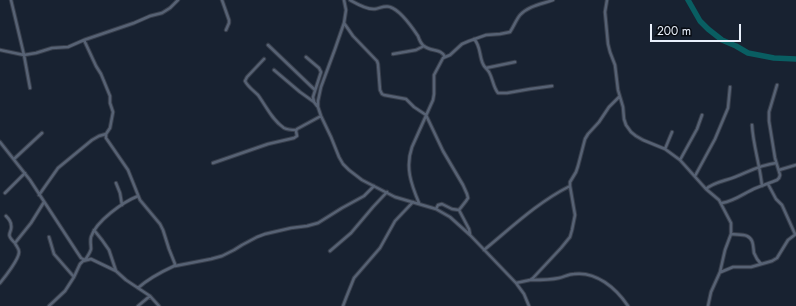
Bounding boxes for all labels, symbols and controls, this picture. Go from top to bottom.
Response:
scale bar [652,16,743,42]
text: 200 m [657,22,691,40]

